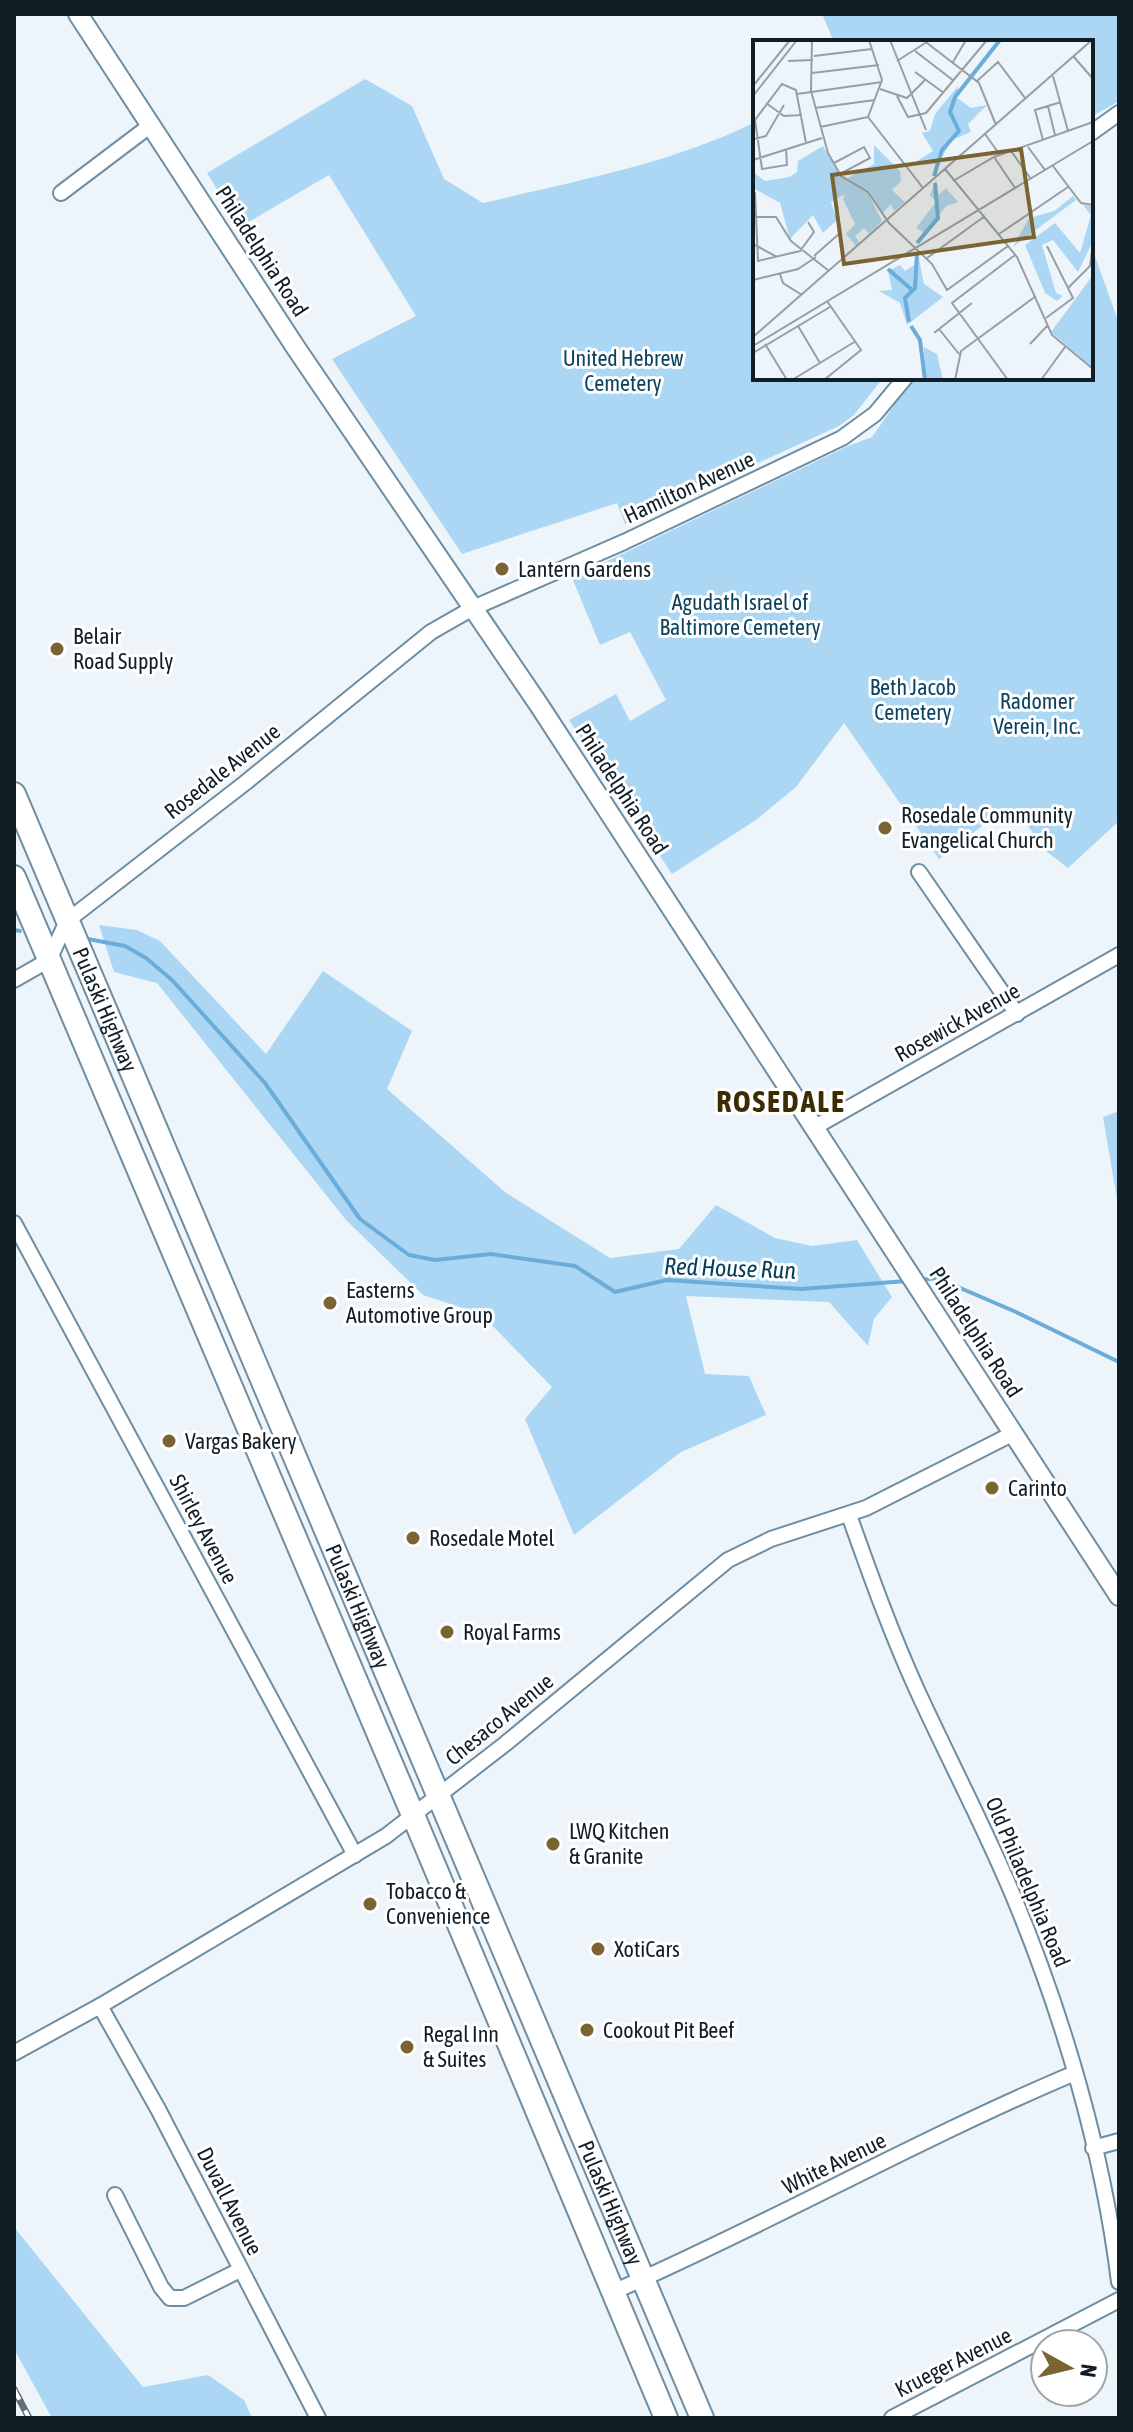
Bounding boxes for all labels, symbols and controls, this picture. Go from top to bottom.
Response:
inset map [753,40,1093,380]
street label: Philadelphia Road [210,181,314,321]
park label: United Hebrew Cemetery [563,345,683,396]
street label: Hamilton Avenue [620,445,758,529]
place label: Lantern Gardens [518,556,651,582]
marker: Lantern Gardens [493,560,511,578]
park label: Agudath Israel of Baltimore Cemetery [660,589,820,640]
place label: Belair Road Supply [73,623,173,674]
marker: Belair Road Supply [48,640,66,658]
park label: Beth Jacob Cemetery [870,674,956,725]
park label: Radomer Verein, Inc. [993,688,1081,739]
street label: Rosedale Avenue [159,718,285,824]
street label: Philadelphia Road [570,719,674,859]
place label: Rosedale Community Evangelical Church [901,802,1073,853]
marker: Rosedale Community Evangelical Church [876,819,894,837]
street label: Pulaski Highway [67,943,143,1076]
street label: Rosewick Avenue [890,977,1024,1067]
district label: ROSEDALE [716,1084,846,1118]
water label: Red House Run [664,1252,797,1284]
street label: Philadelphia Road [924,1262,1028,1402]
place label: Easterns Automotive Group [346,1277,493,1328]
marker: Easterns Automotive Group [321,1294,339,1312]
place label: Vargas Bakery [185,1428,297,1454]
marker: Vargas Bakery [160,1432,178,1450]
street label: Shirley Avenue [164,1470,244,1588]
place label: Carinto [1008,1475,1067,1501]
marker: Carinto [983,1479,1001,1497]
place label: Rosedale Motel [429,1525,554,1551]
marker: Rosedale Motel [404,1529,422,1547]
street label: Pulaski Highway [320,1540,396,1672]
place label: Royal Farms [463,1619,561,1645]
marker: Royal Farms [438,1623,456,1641]
street label: Chesaco Avenue [440,1668,558,1770]
street label: Old Philadelphia Road [980,1793,1076,1971]
place label: LWQ Kitchen & Granite [569,1818,669,1869]
marker: LWQ Kitchen & Granite [544,1835,562,1853]
place label: Tobacco & Convenience [386,1878,490,1929]
marker: Tobacco & Convenience [361,1895,379,1913]
place label: XotiCars [614,1936,680,1962]
marker: XotiCars [589,1940,607,1958]
place label: Cookout Pit Beef [603,2017,734,2043]
place label: Regal Inn & Suites [423,2021,499,2072]
marker: Cookout Pit Beef [578,2021,596,2039]
marker: Regal Inn & Suites [398,2038,416,2056]
street label: White Avenue [778,2127,890,2199]
street label: Pulaski Highway [573,2137,649,2269]
street label: Duvall Avenue [192,2143,268,2259]
street label: Krueger Avenue [890,2322,1016,2402]
north arrow [1029,2328,1109,2408]
text: N [1075,2363,1103,2379]

